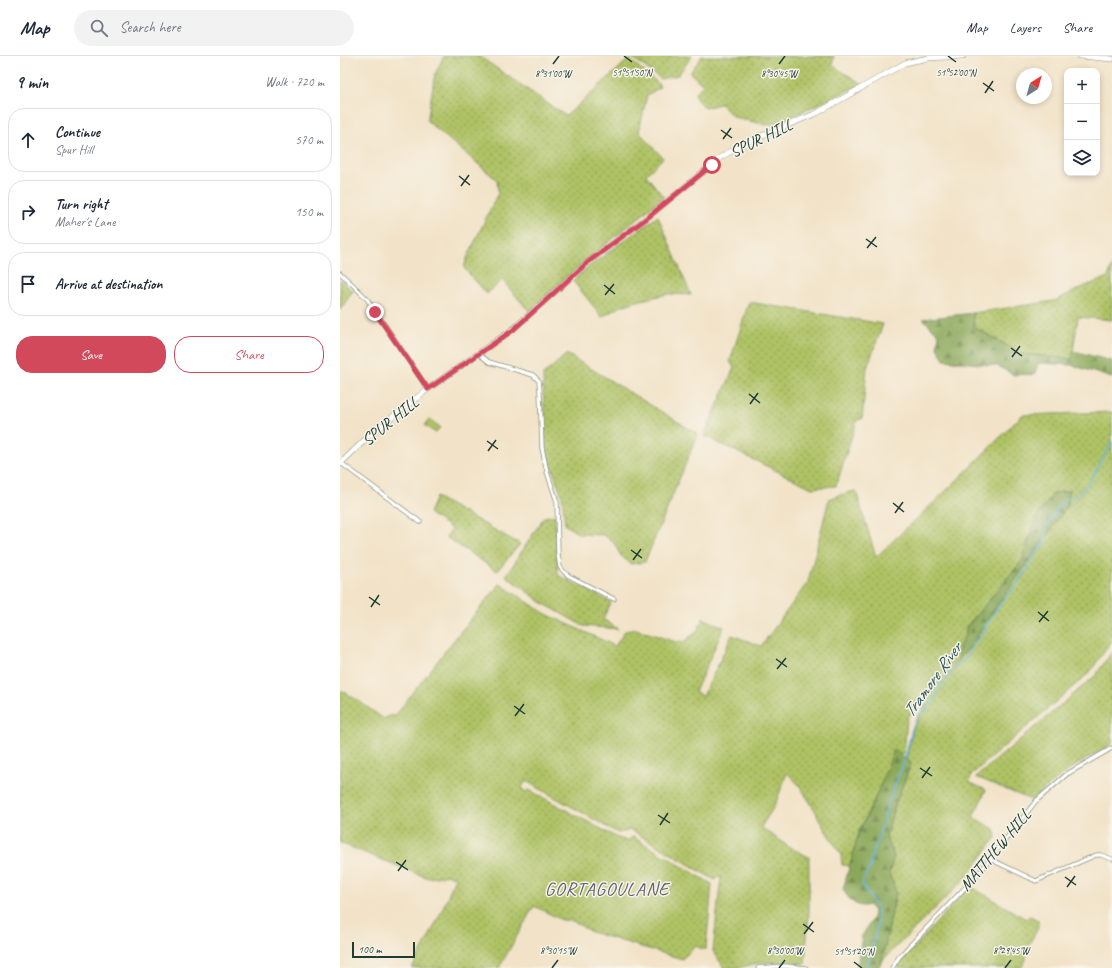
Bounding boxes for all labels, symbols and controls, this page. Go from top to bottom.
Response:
search box [74,10,354,46]
text: Map [20,16,50,40]
icon: search [88,17,110,39]
text: Search here [120,18,181,37]
text: Map [966,19,988,36]
text: Layers [1010,19,1041,36]
text: Share [1063,19,1092,36]
text: 51°51'50"N [612,66,654,79]
text: 51°52'00"N [936,66,978,79]
text: 8°31'00"W [535,67,573,80]
text: 8°30'45"W [761,67,799,80]
north arrow [1016,68,1052,104]
map controls [1064,68,1100,176]
button: + [1064,68,1100,104]
text: 9 min [16,72,48,93]
text: Walk · 720 m [265,74,324,90]
button: − [1064,104,1100,140]
street label: SPUR HILL [726,114,796,162]
text: Continue [55,123,100,142]
icon: ahead [17,129,39,151]
text: 570 m [295,132,323,148]
button: layers [1064,140,1100,176]
text: Spur Hill [55,142,93,158]
route start [703,156,721,174]
text: Turn right [55,195,108,214]
icon: right [17,201,39,223]
text: 150 m [295,204,323,220]
text: Maher's Lane [55,214,115,230]
icon: arrive [17,273,39,295]
text: Arrive at destination [55,275,162,294]
route end [366,303,384,321]
button: Save [16,336,166,373]
button: Share [174,336,324,373]
street label: SPUR HILL [357,391,423,450]
water label: Tramore River [898,636,968,722]
street label: MATTHEW HILL [955,804,1036,895]
district label: GORTAGOULANE [545,877,671,901]
scale bar [352,940,415,959]
text: 100 m [358,942,382,956]
text: 8°30'15"W [540,944,578,957]
text: 8°30'00"W [767,944,805,957]
text: 8°29'45"W [993,944,1031,957]
text: 51°51'20"N [834,945,876,958]

